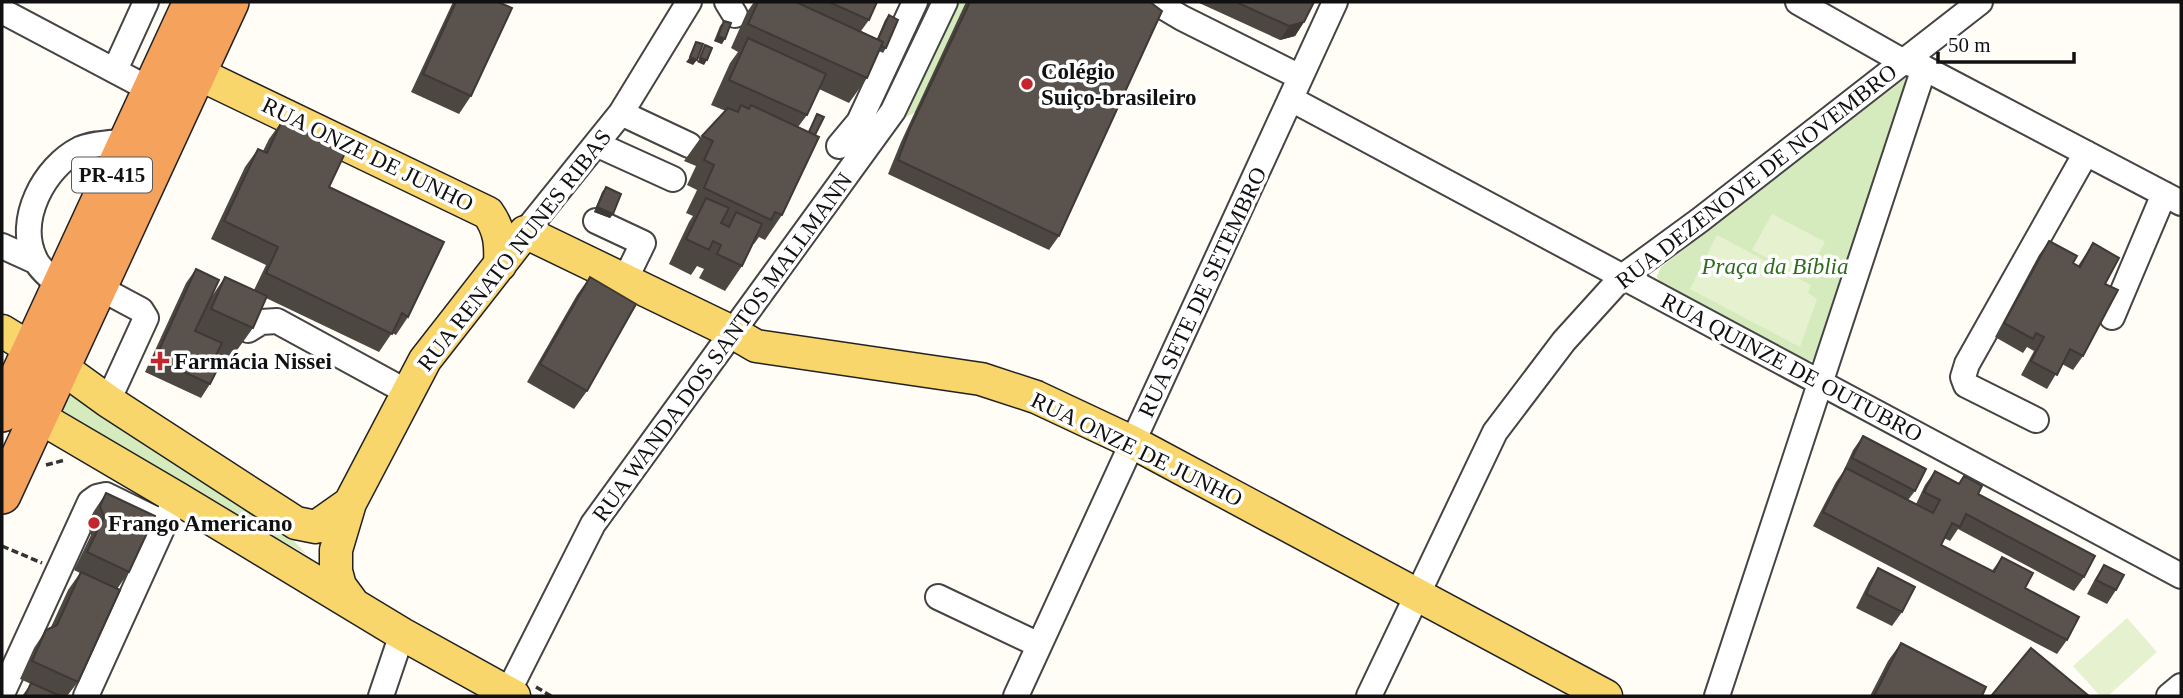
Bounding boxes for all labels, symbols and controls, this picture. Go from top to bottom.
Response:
scale bar [1938,21,2074,65]
text: 50 m [1948,33,1991,57]
place label: Colégio Suiço-brasileiro [1041,59,1196,110]
street label: RUA DEZENOVE DE NOVEMBRO [1611,59,1902,294]
marker: Colégio Suiço-brasileiro [1019,76,1035,92]
street label: RUA ONZE DE JUNHO [258,92,477,217]
street label: RUA RENATO NUNES RIBAS [412,125,616,376]
road number: PR-415 [72,158,152,192]
street label: RUA SETE DE SETEMBRO [1133,163,1271,421]
street label: RUA WANDA DOS SANTOS MALLMANN [587,168,858,526]
park label: Praça da Bíblia [1701,254,1848,279]
street label: RUA QUINZE DE OUTUBRO [1657,288,1927,447]
place label: Farmácia Nissei [174,349,332,374]
marker: Farmácia Nissei [152,353,168,369]
street label: RUA ONZE DE JUNHO [1027,387,1246,512]
place label: Frango Americano [108,511,293,536]
marker: Frango Americano [86,515,102,531]

